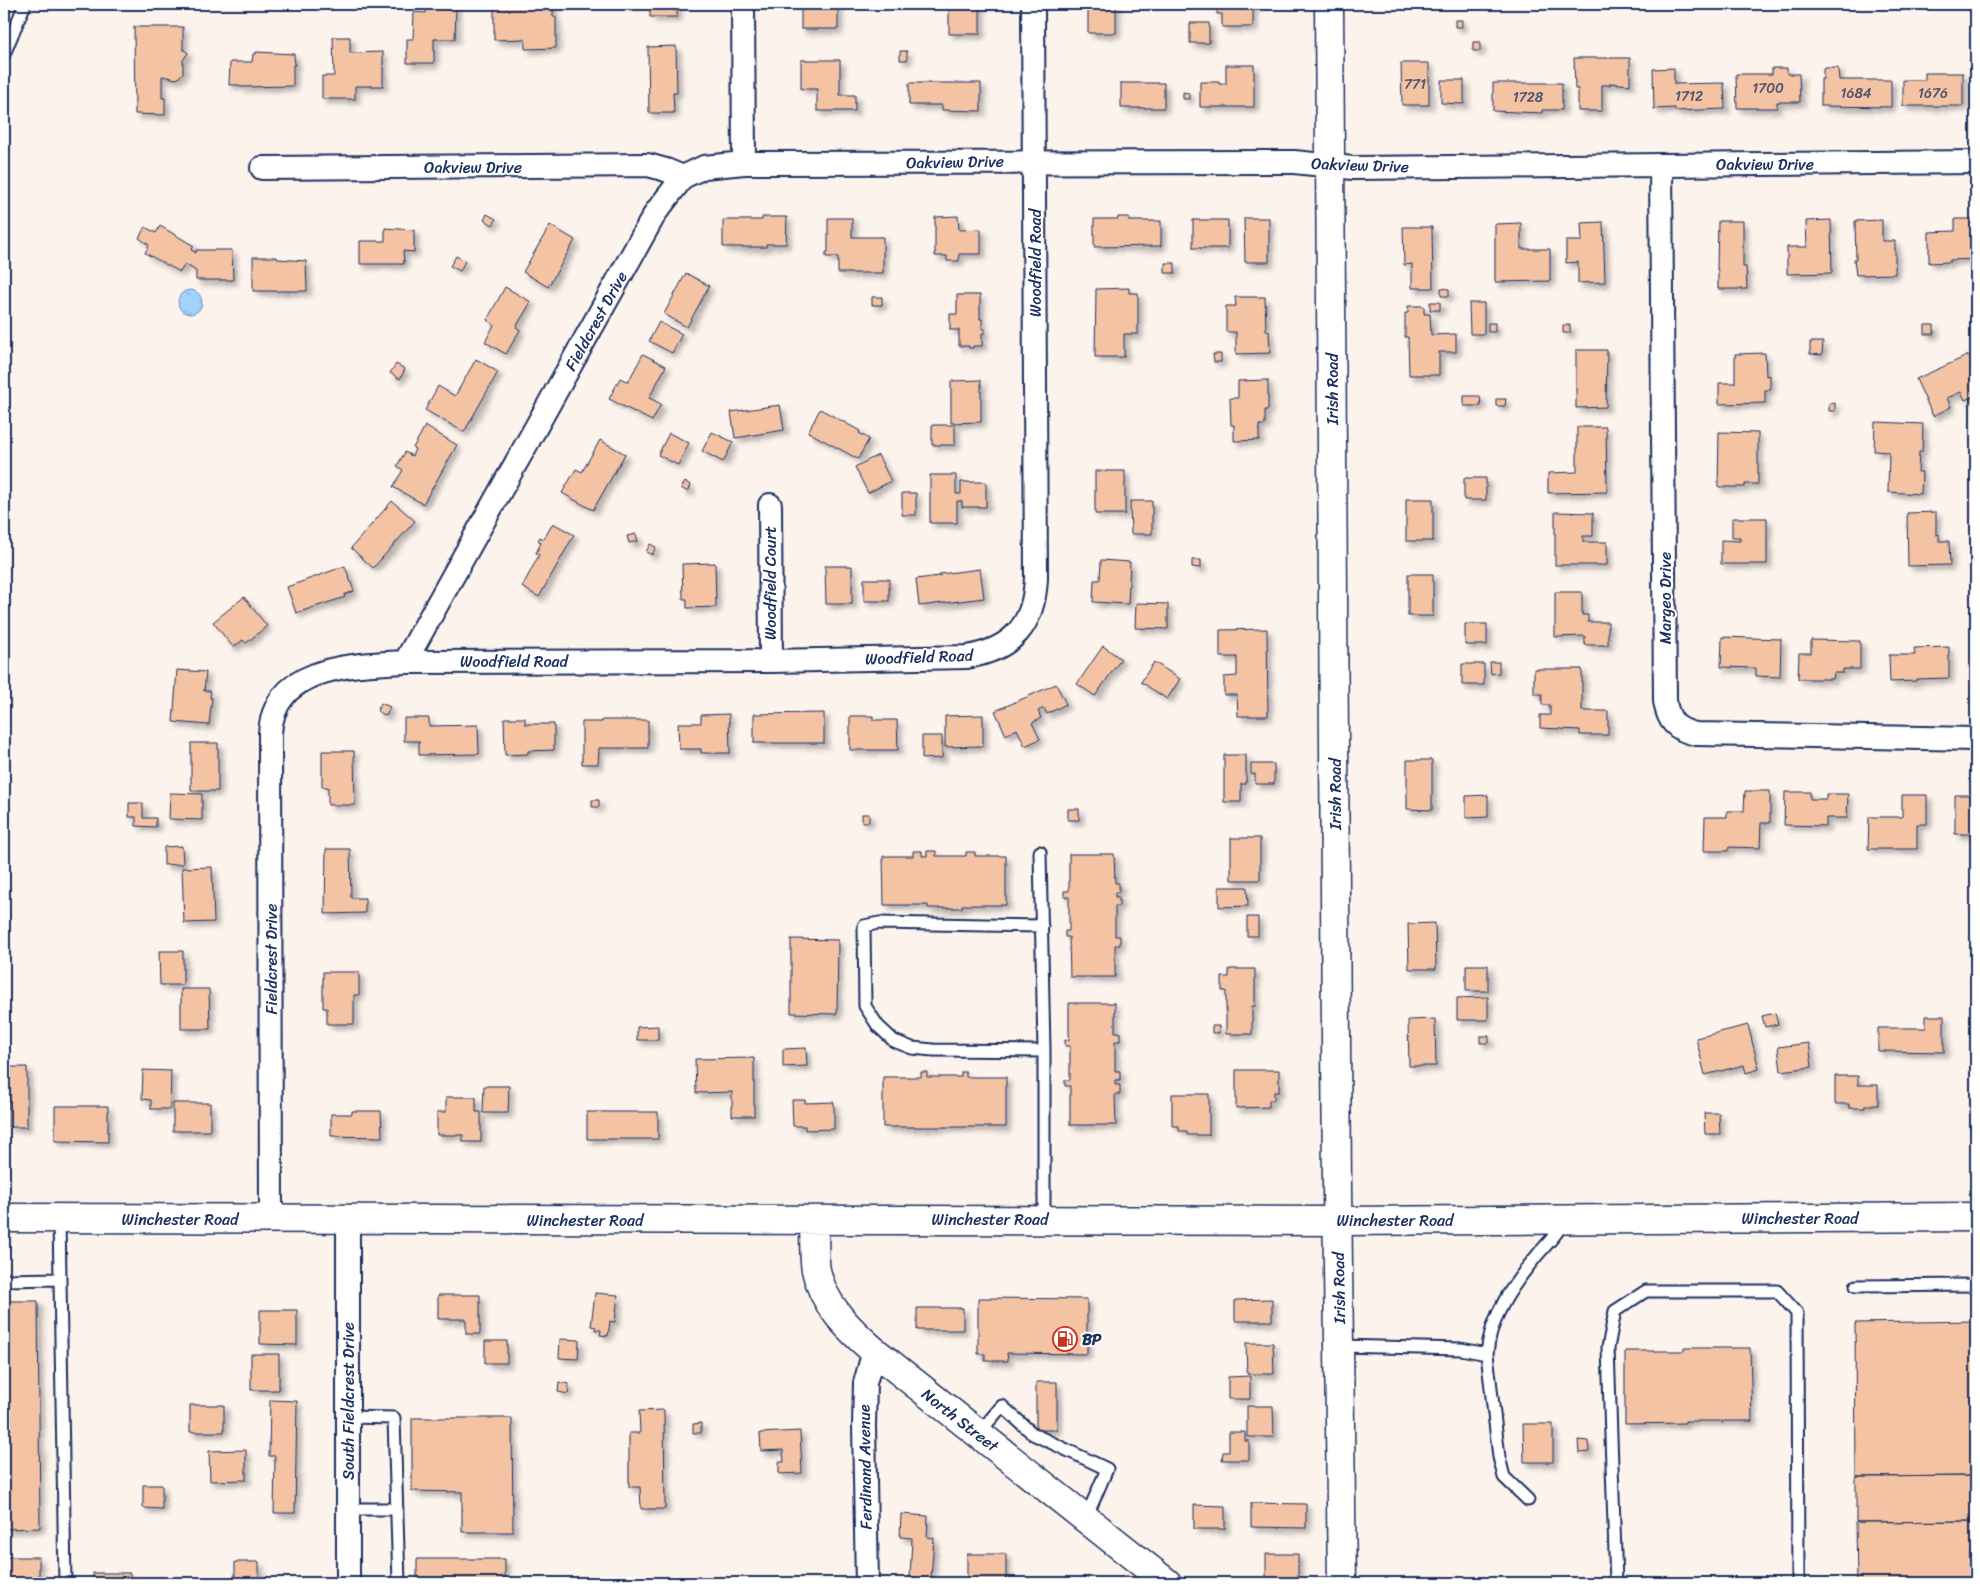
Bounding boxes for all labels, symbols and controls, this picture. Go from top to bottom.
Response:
house number: 771 [1404,72,1426,97]
house number: 1700 [1752,76,1784,101]
house number: 1684 [1840,81,1872,106]
house number: 1676 [1918,81,1948,106]
house number: 1712 [1675,84,1703,109]
house number: 1728 [1513,85,1544,110]
street label: Oakview Drive [906,147,1004,177]
street label: Oakview Drive [1311,149,1409,181]
street label: Oakview Drive [1716,150,1814,179]
street label: Oakview Drive [424,153,522,182]
street label: Woodfield Road [1021,207,1050,317]
street label: Fieldcrest Drive [556,266,636,376]
street label: Irish Road [1318,352,1347,426]
street label: Woodfield Court [756,526,785,640]
street label: Margeo Drive [1651,552,1680,644]
street label: Woodfield Road [865,641,975,673]
street label: Woodfield Road [460,647,570,676]
street label: Irish Road [1321,757,1350,831]
street label: Fieldcrest Drive [257,904,286,1014]
street label: Winchester Road [1741,1204,1860,1233]
street label: Winchester Road [121,1205,240,1234]
street label: Winchester Road [931,1205,1050,1234]
street label: Winchester Road [526,1206,645,1235]
street label: Winchester Road [1336,1206,1455,1235]
street label: Irish Road [1324,1250,1354,1325]
street label: South Fieldcrest Drive [334,1322,363,1480]
place label: BP [1082,1325,1102,1354]
fuel station icon: BP [1052,1326,1078,1352]
street label: North Street [915,1380,1006,1460]
street label: Ferdinand Avenue [849,1404,881,1530]

